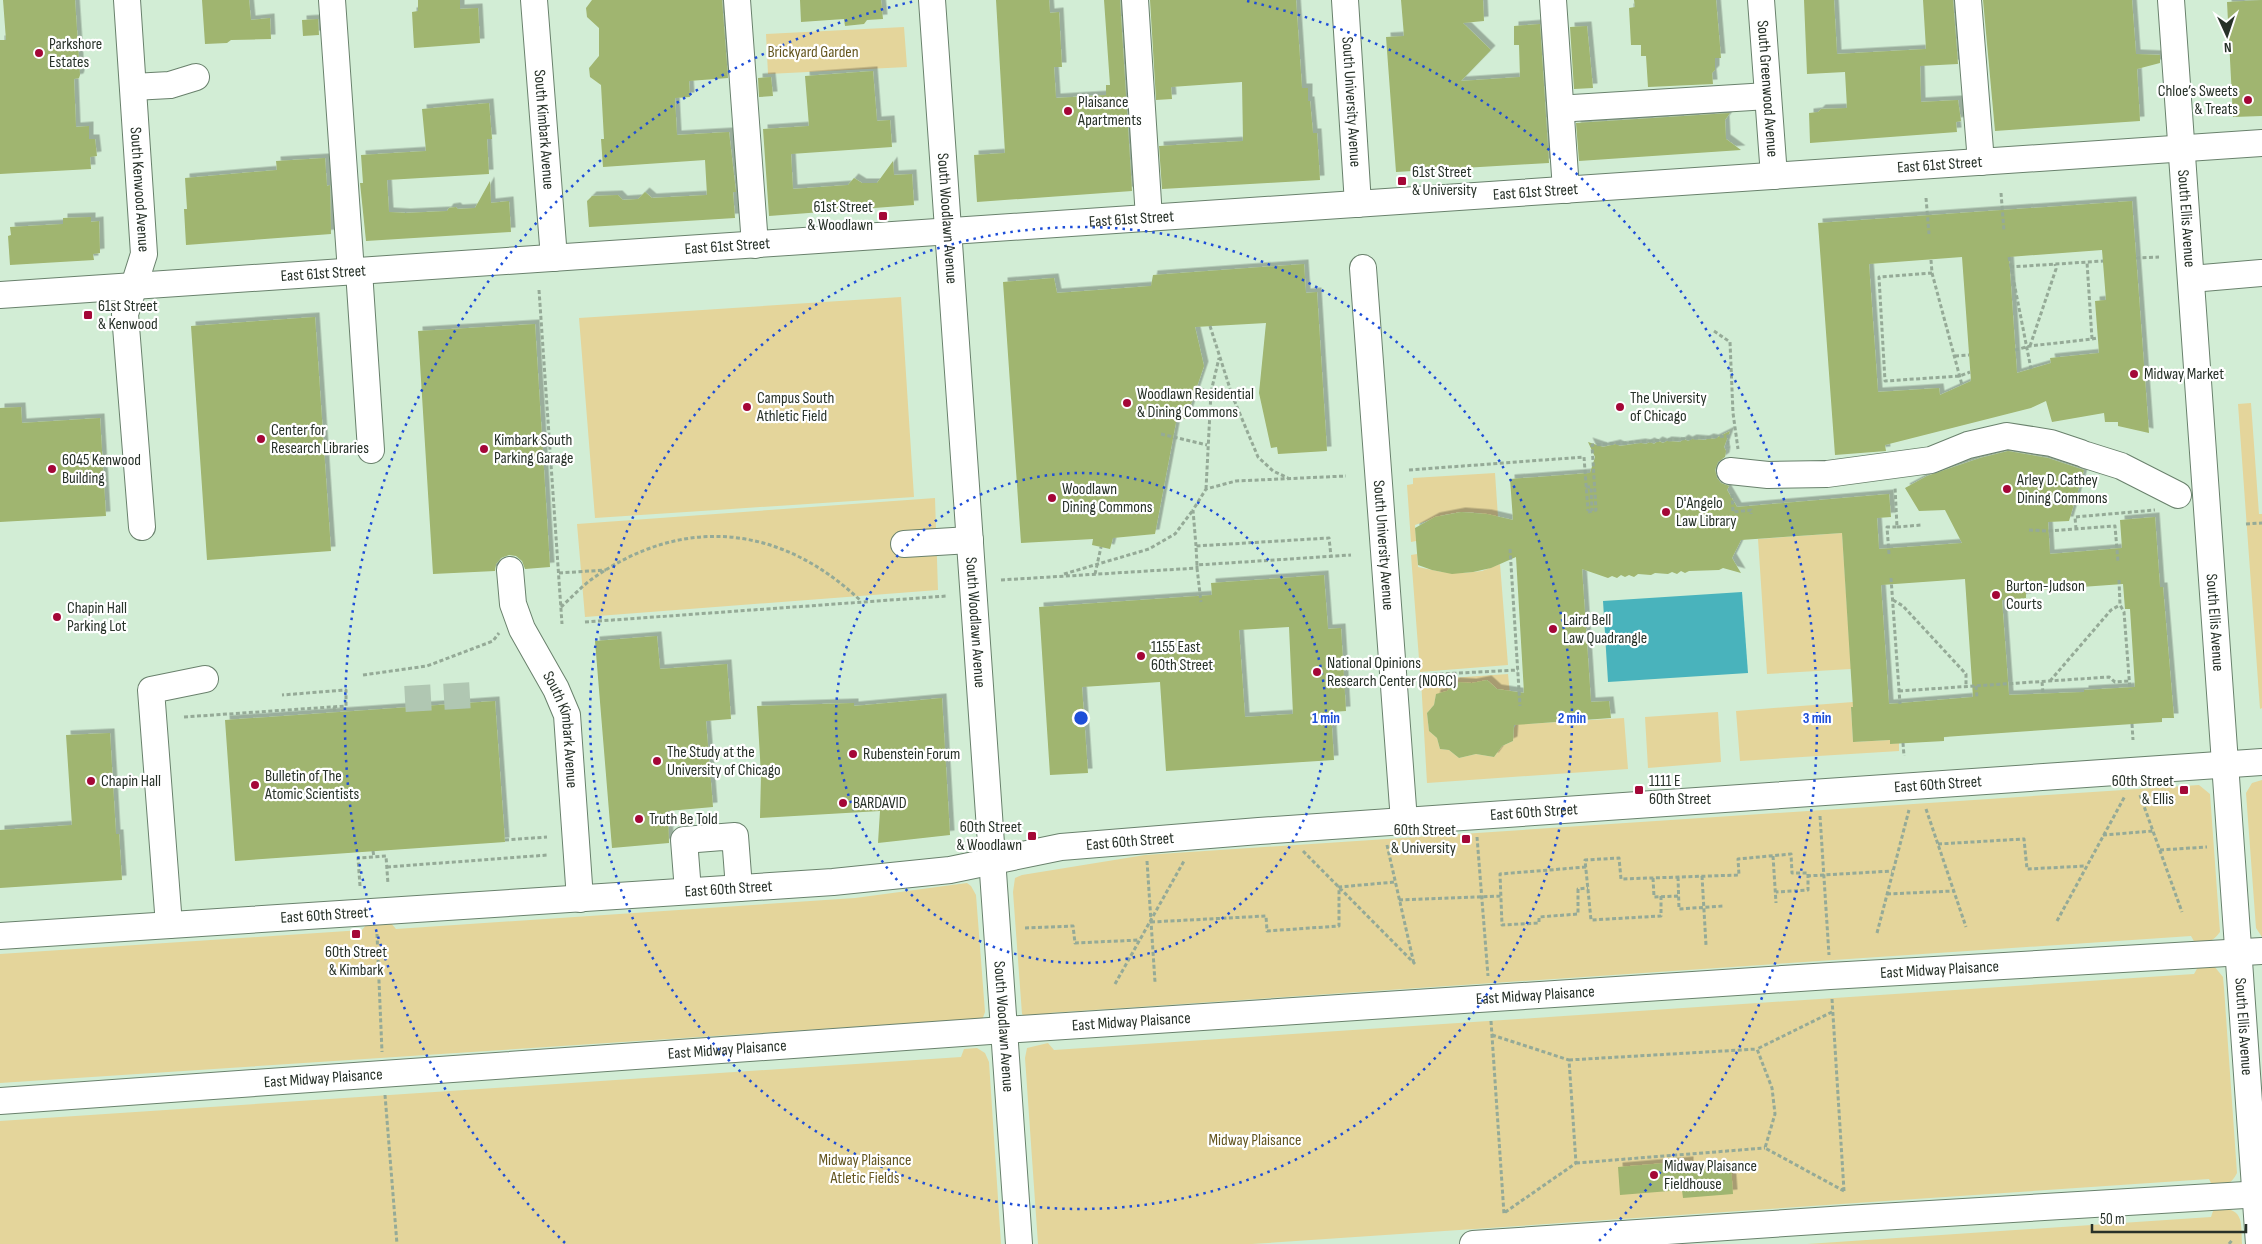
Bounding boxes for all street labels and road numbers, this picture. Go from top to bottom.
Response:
street label: South Greenwood Avenue [1753,20,1782,158]
street label: South University Avenue [1338,36,1365,168]
street label: South Kimbark Avenue [530,69,558,190]
street label: South Kenwood Avenue [126,126,153,253]
street label: South Woodlawn Avenue [933,152,961,285]
street label: East 61st Street [1896,152,1983,177]
street label: South Ellis Avenue [2174,169,2199,268]
street label: East 61st Street [1492,179,1579,204]
street label: East 61st Street [1088,207,1175,231]
street label: East 61st Street [684,234,771,258]
street label: East 61st Street [280,261,367,286]
street label: South University Avenue [1369,479,1398,611]
street label: South Woodlawn Avenue [961,556,990,689]
street label: South Ellis Avenue [2202,573,2228,672]
street label: South Kimbark Avenue [538,668,582,789]
street label: East 60th Street [1893,772,1983,797]
street label: East 60th Street [1489,800,1579,825]
street label: East 60th Street [1085,828,1175,854]
street label: East 60th Street [684,876,773,901]
street label: East 60th Street [280,903,369,927]
street label: East Midway Plaisance [1880,957,1999,983]
street label: South Woodlawn Avenue [990,960,1018,1093]
street label: South Ellis Avenue [2231,977,2257,1076]
street label: East Midway Plaisance [1475,982,1595,1009]
street label: East Midway Plaisance [1071,1008,1191,1035]
street label: East Midway Plaisance [667,1036,787,1063]
street label: East Midway Plaisance [263,1064,383,1092]

